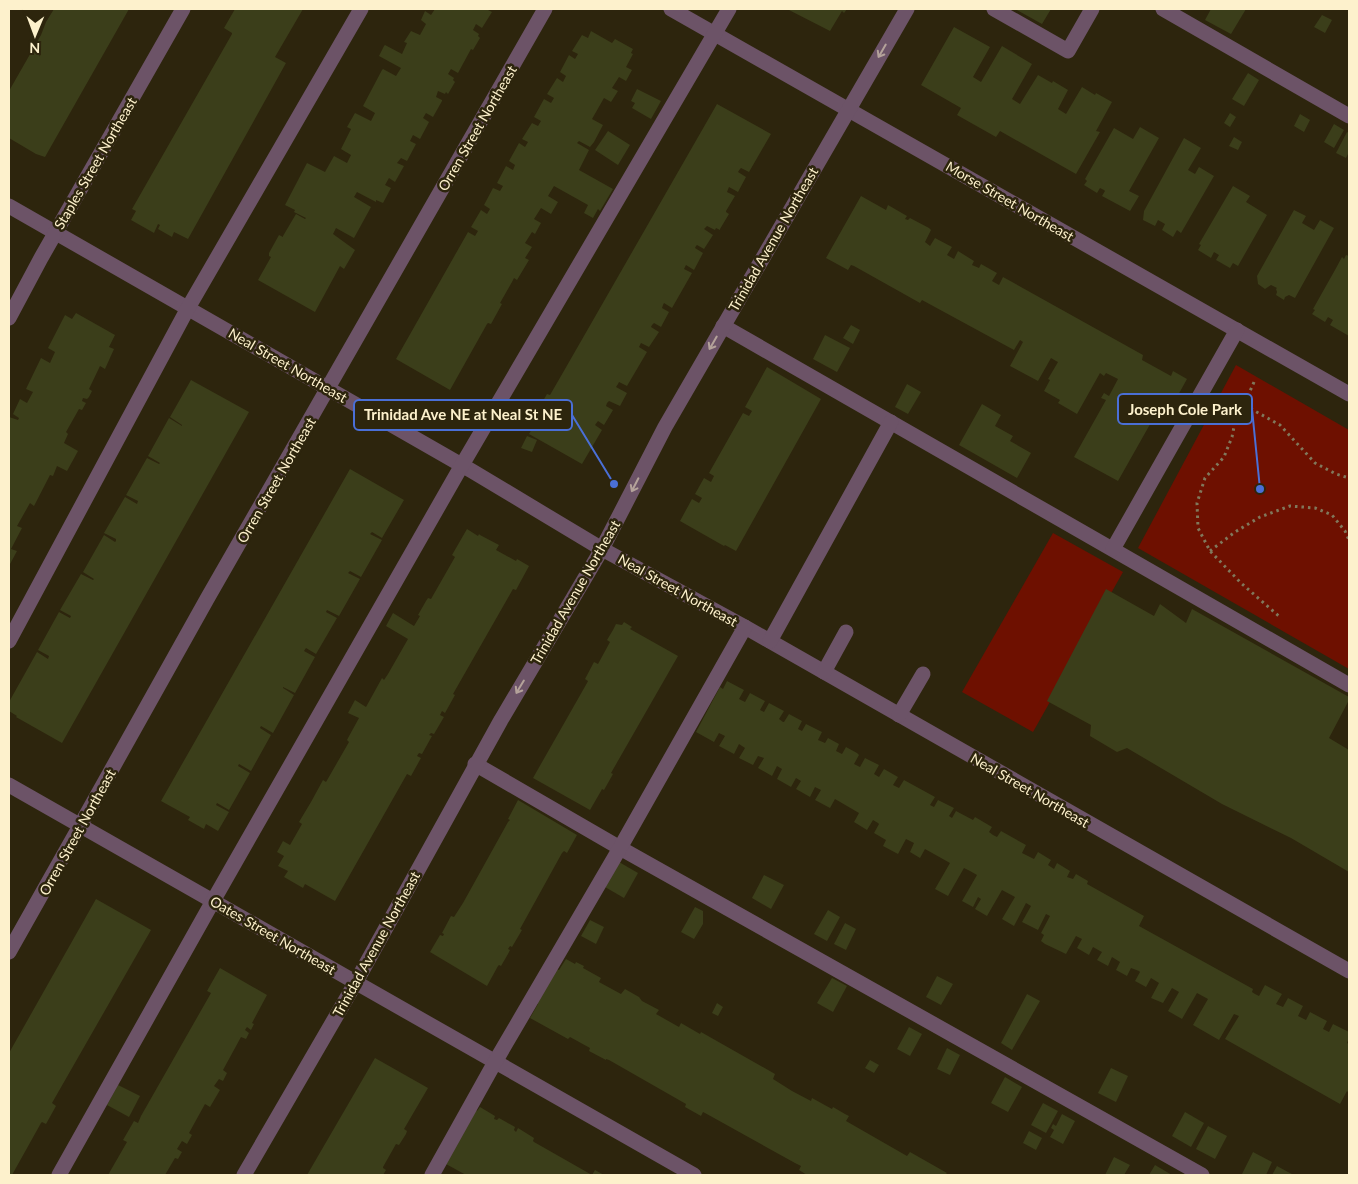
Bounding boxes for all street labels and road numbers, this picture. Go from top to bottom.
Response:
street label: Orren Street Northeast [434,62,520,194]
street label: Staples Street Northeast [50,94,140,232]
street label: Morse Street Northeast [943,157,1077,245]
street label: Trinidad Avenue Northeast [725,164,821,314]
street label: Neal Street Northeast [226,324,350,406]
street label: Orren Street Northeast [233,414,319,546]
street label: Trinidad Avenue Northeast [527,517,623,667]
street label: Neal Street Northeast [615,550,741,630]
street label: Neal Street Northeast [968,749,1092,831]
street label: Orren Street Northeast [35,766,119,898]
street label: Trinidad Avenue Northeast [329,868,423,1020]
street label: Oates Street Northeast [207,892,339,978]

